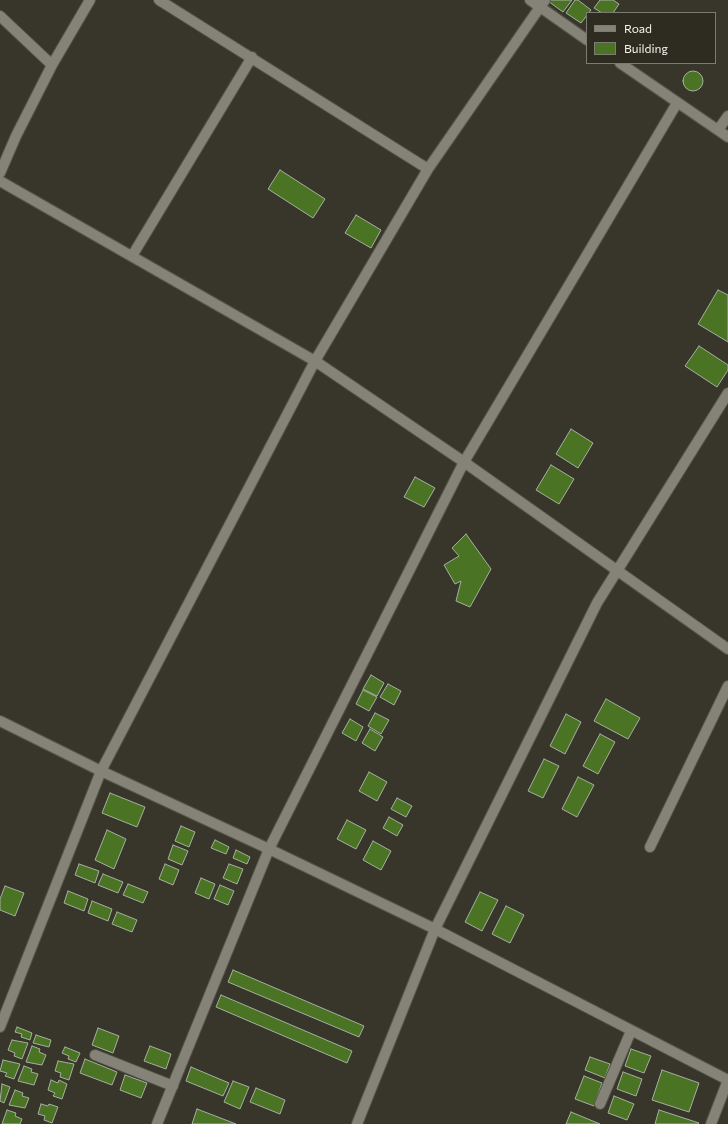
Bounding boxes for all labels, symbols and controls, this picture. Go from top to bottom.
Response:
legend [586,12,716,64]
text: Road [624,21,652,35]
text: Building [624,41,668,55]

